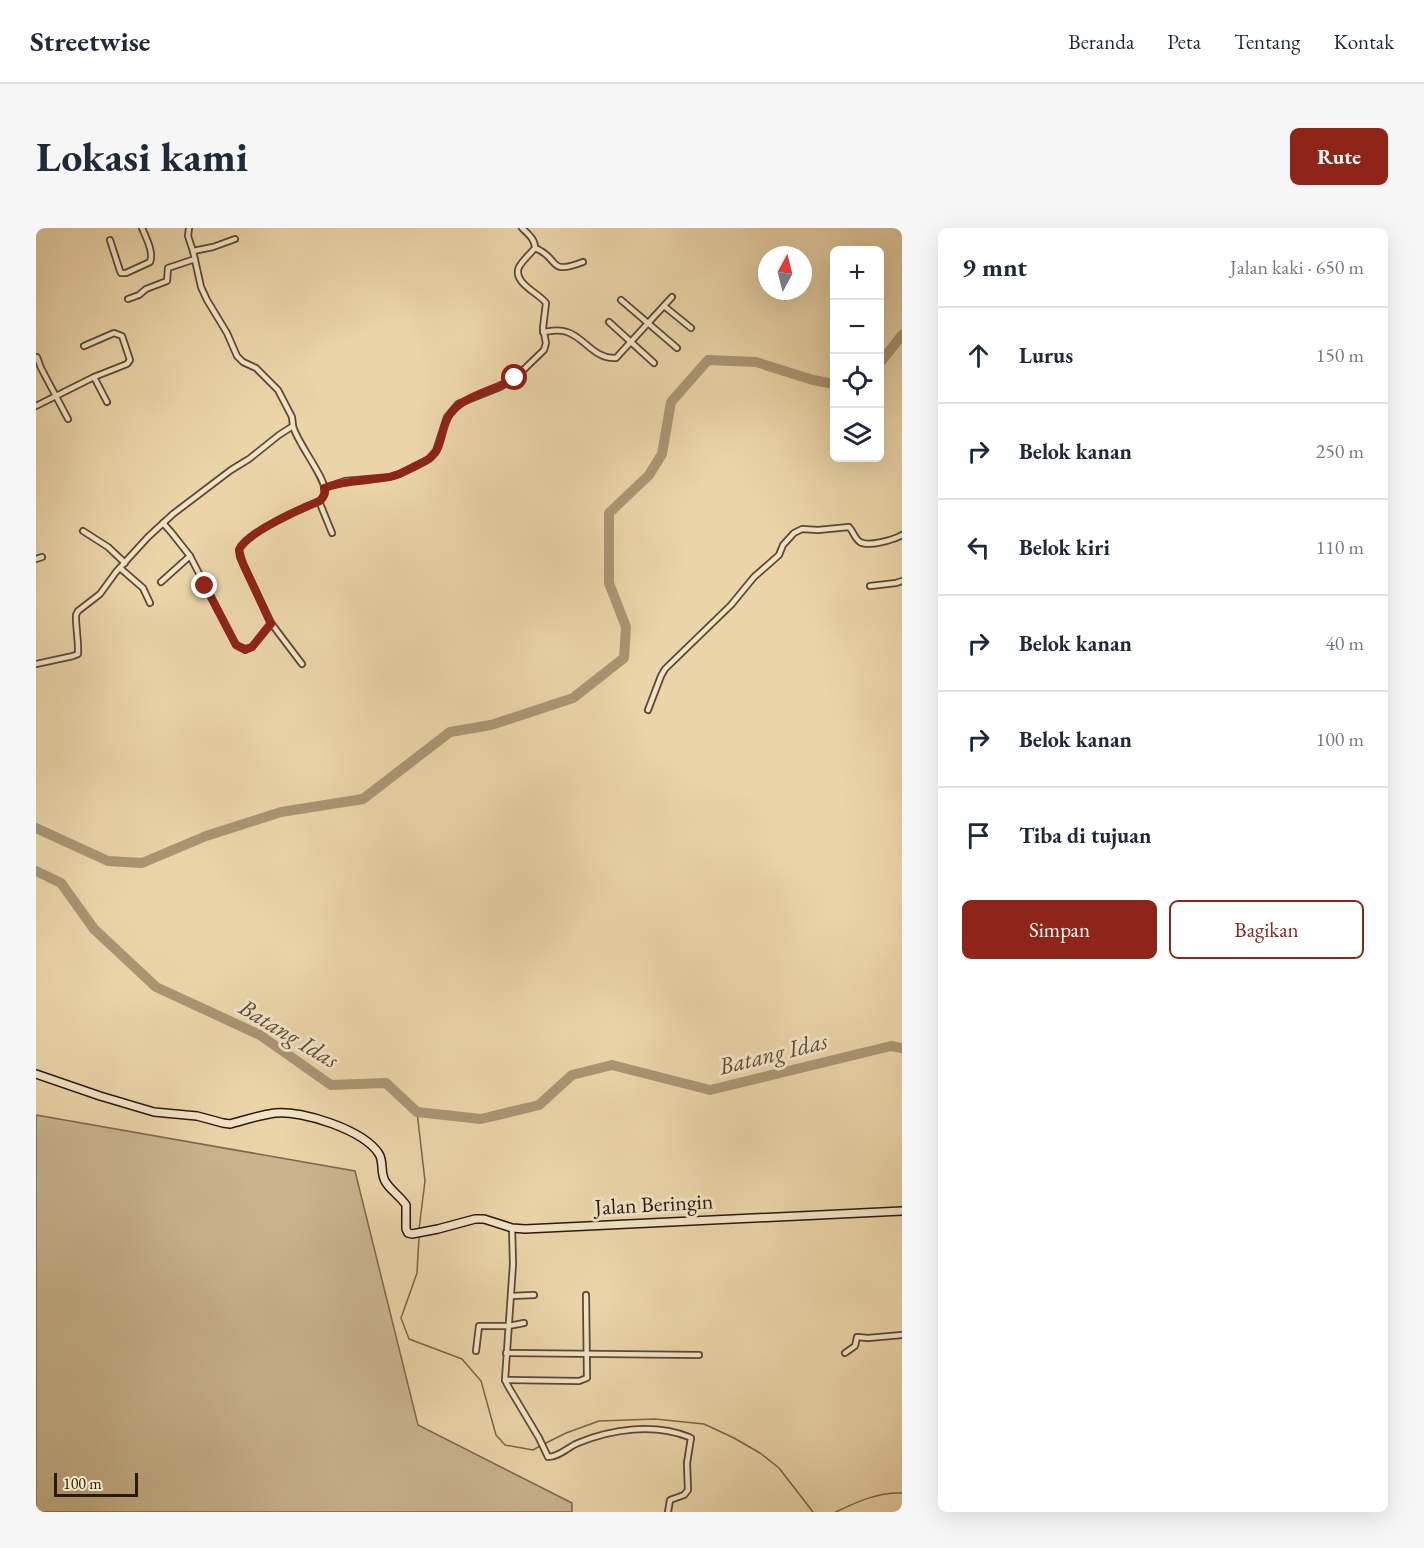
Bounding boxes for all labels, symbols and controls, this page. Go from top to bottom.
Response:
text: Streetwise [30,23,150,59]
text: Beranda [1068,28,1134,55]
text: Peta [1167,28,1201,55]
text: Tentang [1234,28,1300,55]
text: Kontak [1333,28,1394,55]
button: Rute [1290,128,1388,185]
text: Lokasi kami [36,129,248,184]
north arrow [758,246,812,300]
map controls [830,246,884,462]
button: + [830,246,884,300]
text: 9 mnt [962,250,1027,284]
text: Jalan kaki · 650 m [1230,254,1364,280]
button: − [830,300,884,354]
icon: ahead [962,339,995,372]
text: Lurus [1019,341,1073,370]
text: 150 m [1316,342,1364,368]
button: locate [830,354,884,408]
route start [501,364,527,390]
button: layers [830,408,884,462]
icon: right [962,435,995,468]
text: Belok kanan [1019,437,1132,466]
text: 250 m [1316,438,1364,464]
icon: left [962,531,995,564]
text: Belok kiri [1019,533,1110,562]
text: 110 m [1316,534,1364,560]
route end [191,572,217,598]
icon: right [962,627,995,660]
text: Belok kanan [1019,629,1132,658]
text: 40 m [1325,630,1364,656]
icon: right [962,723,995,756]
text: Belok kanan [1019,725,1132,754]
text: 100 m [1316,726,1364,752]
icon: arrive [962,819,995,852]
text: Tiba di tujuan [1019,821,1151,850]
button: Simpan [962,900,1157,959]
button: Bagikan [1169,900,1364,959]
water label: Batang Idas [233,991,345,1075]
water label: Batang Idas [715,1024,831,1082]
street label: Jalan Beringin [592,1186,714,1222]
scale bar [54,1470,138,1498]
text: 100 m [63,1473,102,1494]

